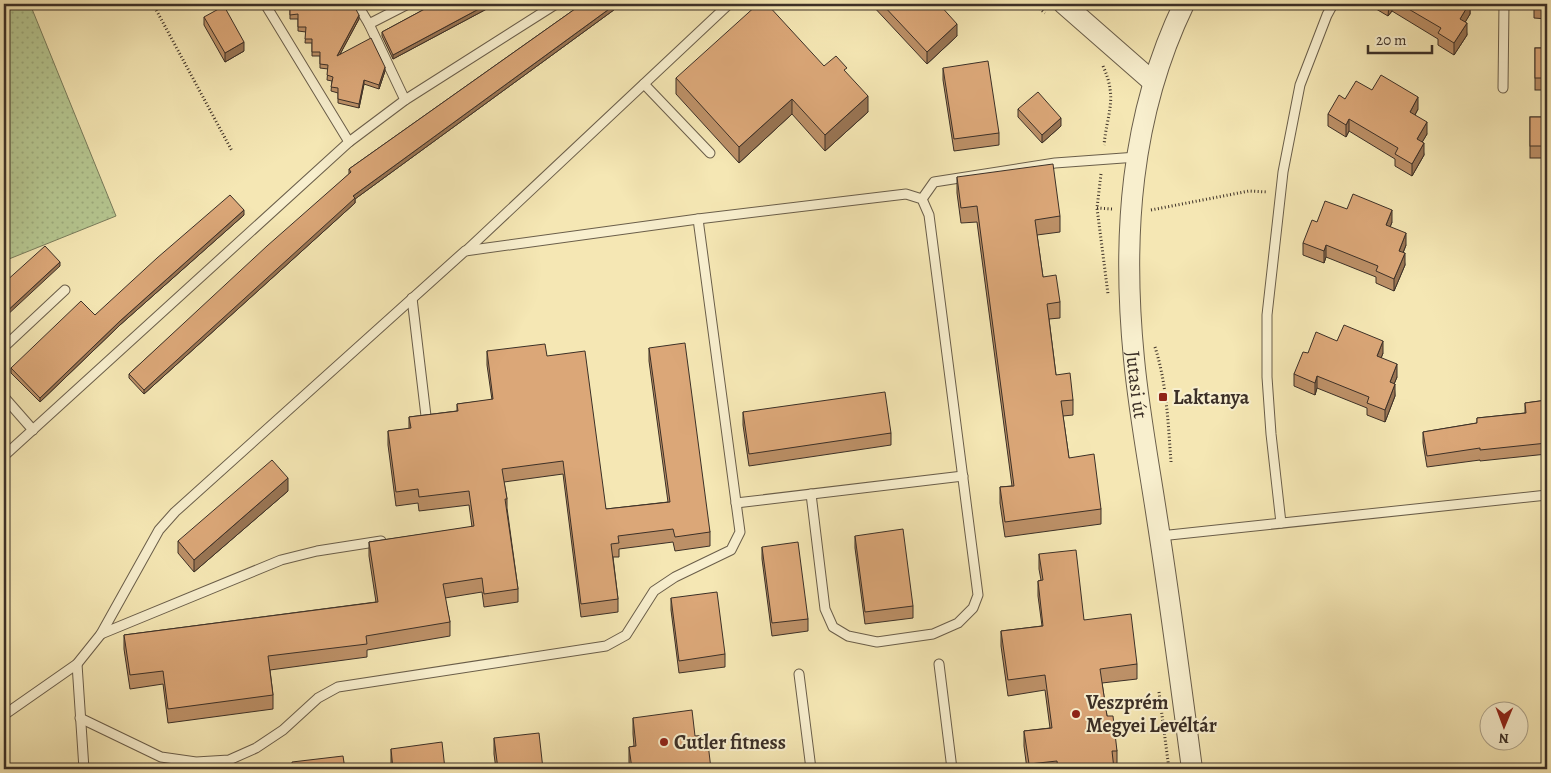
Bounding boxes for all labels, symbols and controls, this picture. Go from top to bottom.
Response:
scale bar [1368,22,1432,54]
text: 20 m [1376,30,1407,50]
street label: Jutasi út [1120,350,1155,421]
place label: Laktanya [1173,384,1250,411]
marker: Laktanya [1157,391,1169,403]
place label: Veszprém Megyei Levéltár [1085,689,1217,739]
north arrow [1478,700,1528,750]
marker: Veszprém Megyei Levéltár [1070,708,1082,720]
place label: Cutler fitness [674,729,786,756]
text: N [1499,729,1509,748]
marker: Cutler fitness [658,736,670,748]

